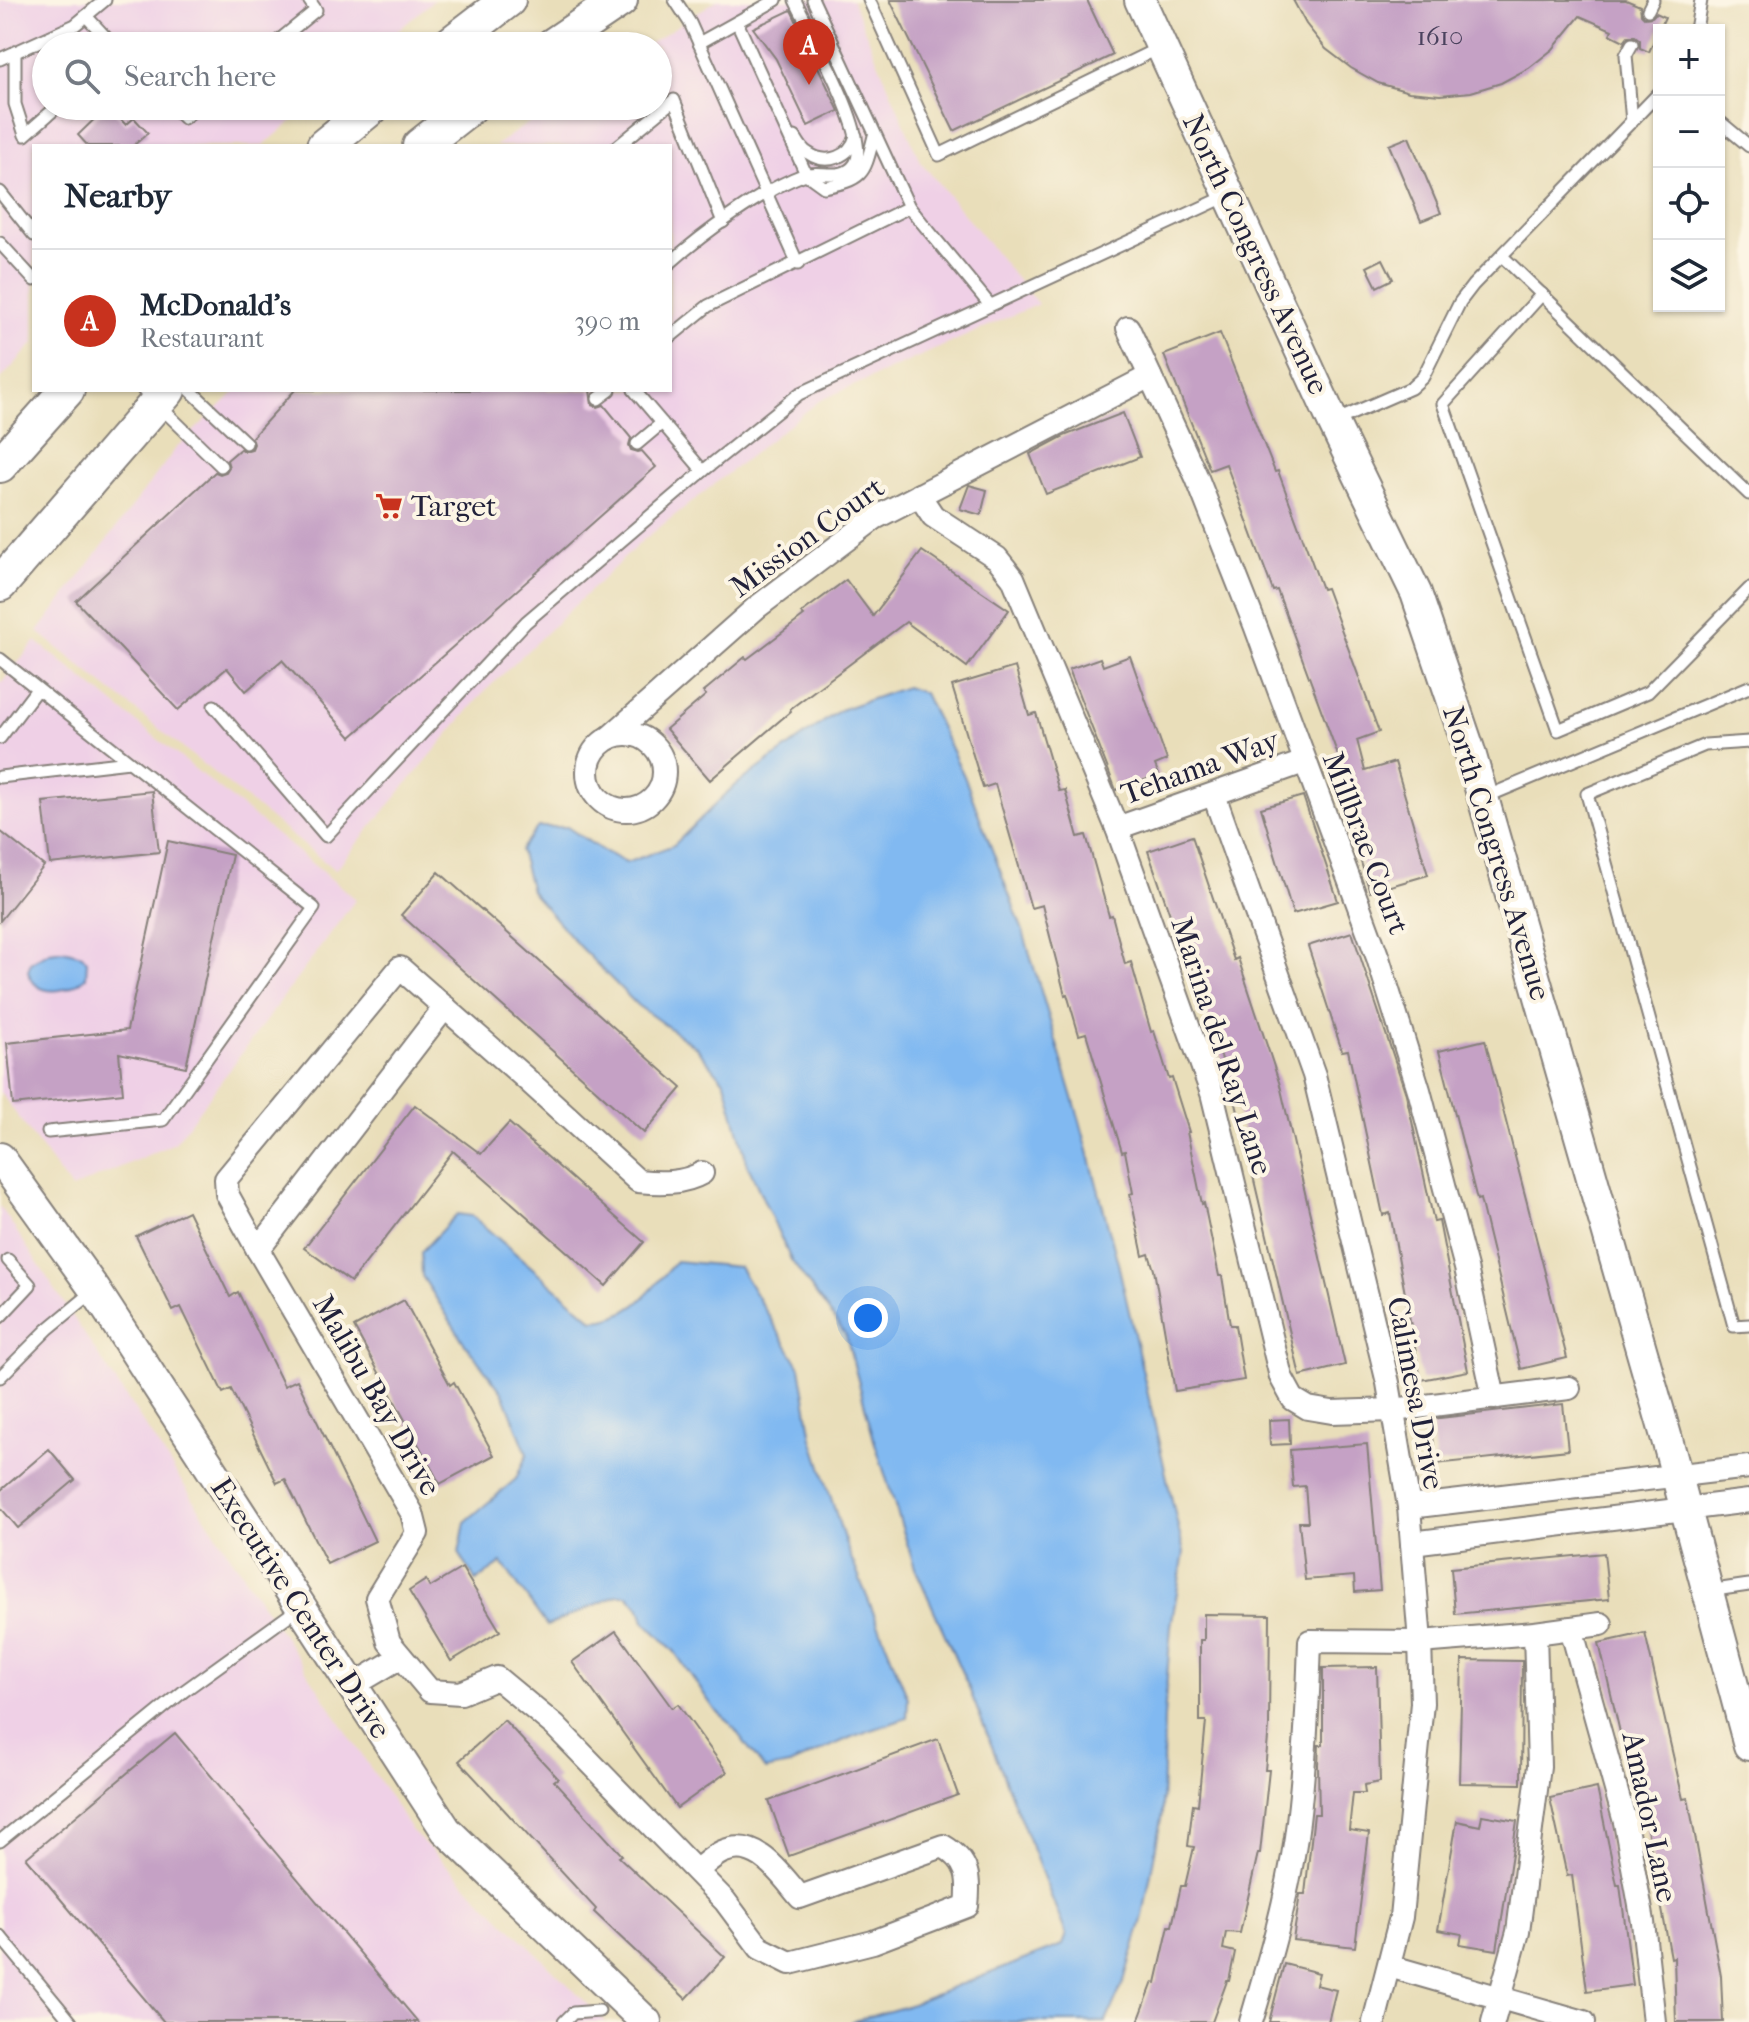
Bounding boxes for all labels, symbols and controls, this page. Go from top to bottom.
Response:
pin: A [783,19,835,85]
house number: 1610 [1417,21,1463,52]
map controls [1653,24,1725,312]
button: + [1653,24,1725,96]
search box [32,32,672,120]
icon: search [60,54,104,98]
text: Search here [124,59,276,94]
button: − [1653,96,1725,168]
street label: North Congress Avenue [1175,108,1336,400]
button: locate [1653,168,1725,240]
text: Nearby [64,176,171,216]
button: layers [1653,240,1725,312]
text: McDonald's [140,288,291,323]
text: A [82,306,98,337]
text: 390 m [574,306,640,337]
text: Restaurant [140,323,264,354]
street label: Mission Court [724,470,891,605]
place label: Target [411,489,497,524]
supermarket icon: Target [374,491,404,521]
street label: North Congress Avenue [1435,702,1558,1005]
street label: Tehama Way [1117,722,1285,812]
street label: Millbrae Court [1315,747,1416,939]
street label: Marina del Ray Lane [1163,913,1280,1179]
street label: Malibu Bay Drive [305,1289,448,1502]
street label: Calimesa Drive [1380,1294,1451,1493]
your location [848,1298,888,1338]
street label: Executive Center Drive [203,1472,398,1745]
street label: Amador Lane [1614,1728,1685,1905]

